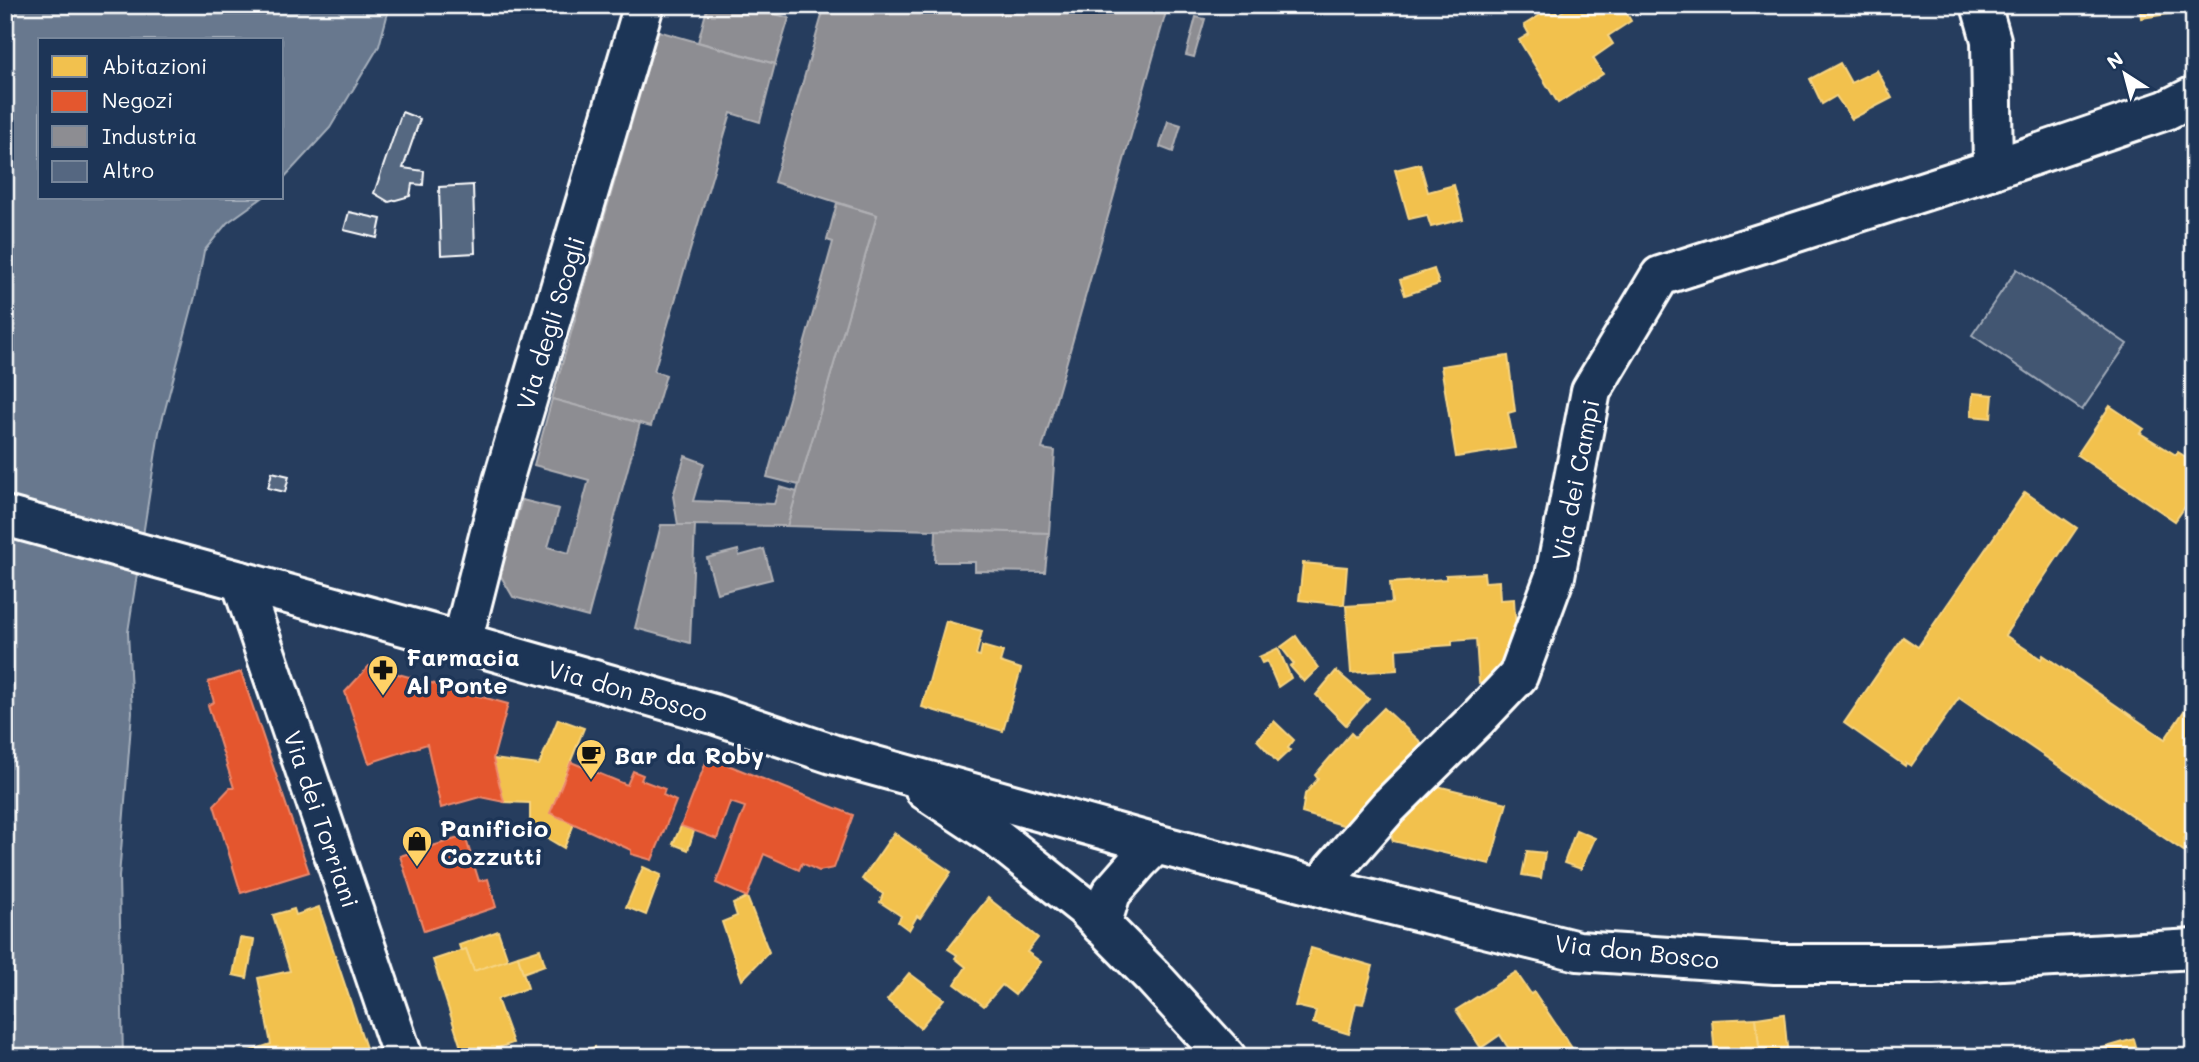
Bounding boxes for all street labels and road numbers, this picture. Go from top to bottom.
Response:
street label: Via degli Scogli [509,233,591,413]
street label: Via dei Campi [1544,397,1606,563]
street label: Via don Bosco [544,652,712,728]
street label: Via dei Torriani [277,726,367,912]
street label: Via don Bosco [1553,927,1721,975]

